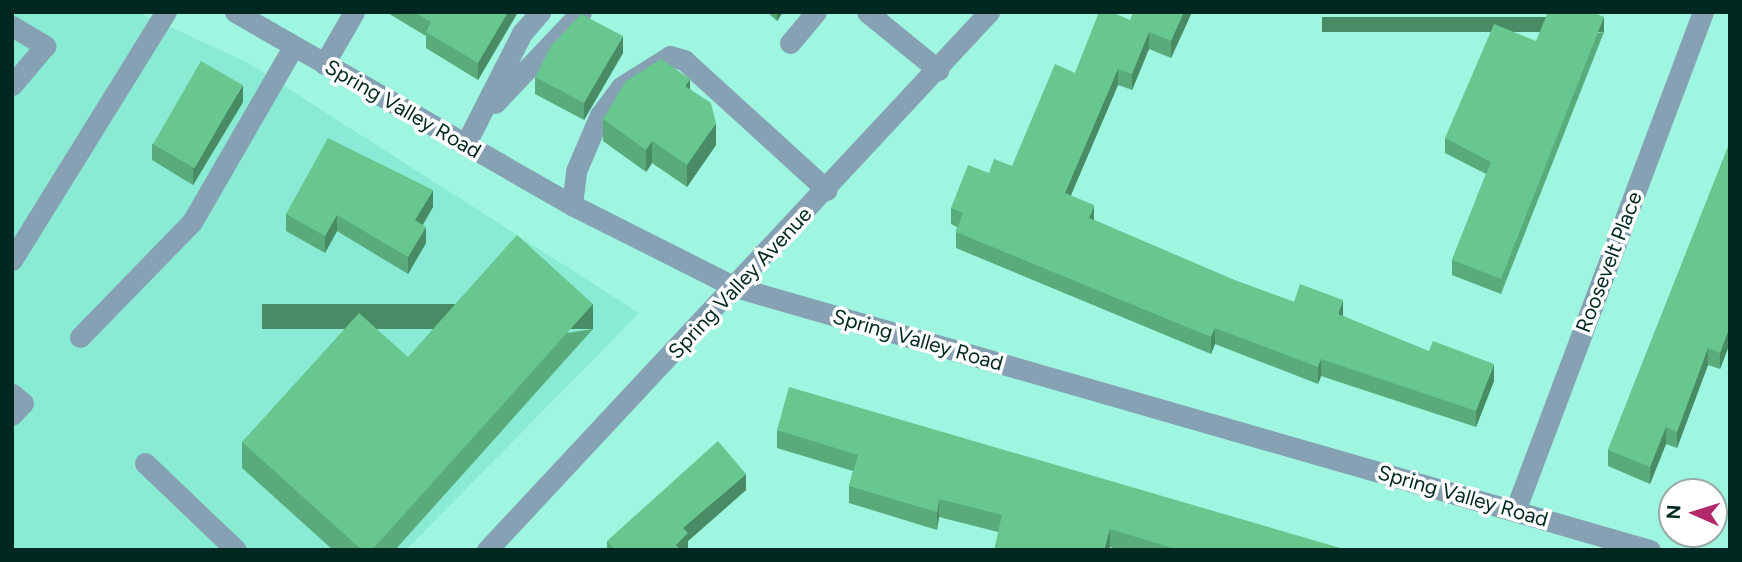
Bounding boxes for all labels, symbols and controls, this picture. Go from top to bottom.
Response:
street label: Spring Valley Road [321,54,485,164]
street label: Roosevelt Place [1571,188,1647,336]
street label: Spring Valley Avenue [663,202,817,364]
street label: Spring Valley Road [830,304,1006,376]
street label: Spring Valley Road [1375,460,1551,532]
north arrow [1658,478,1728,548]
text: N [1662,504,1685,520]

